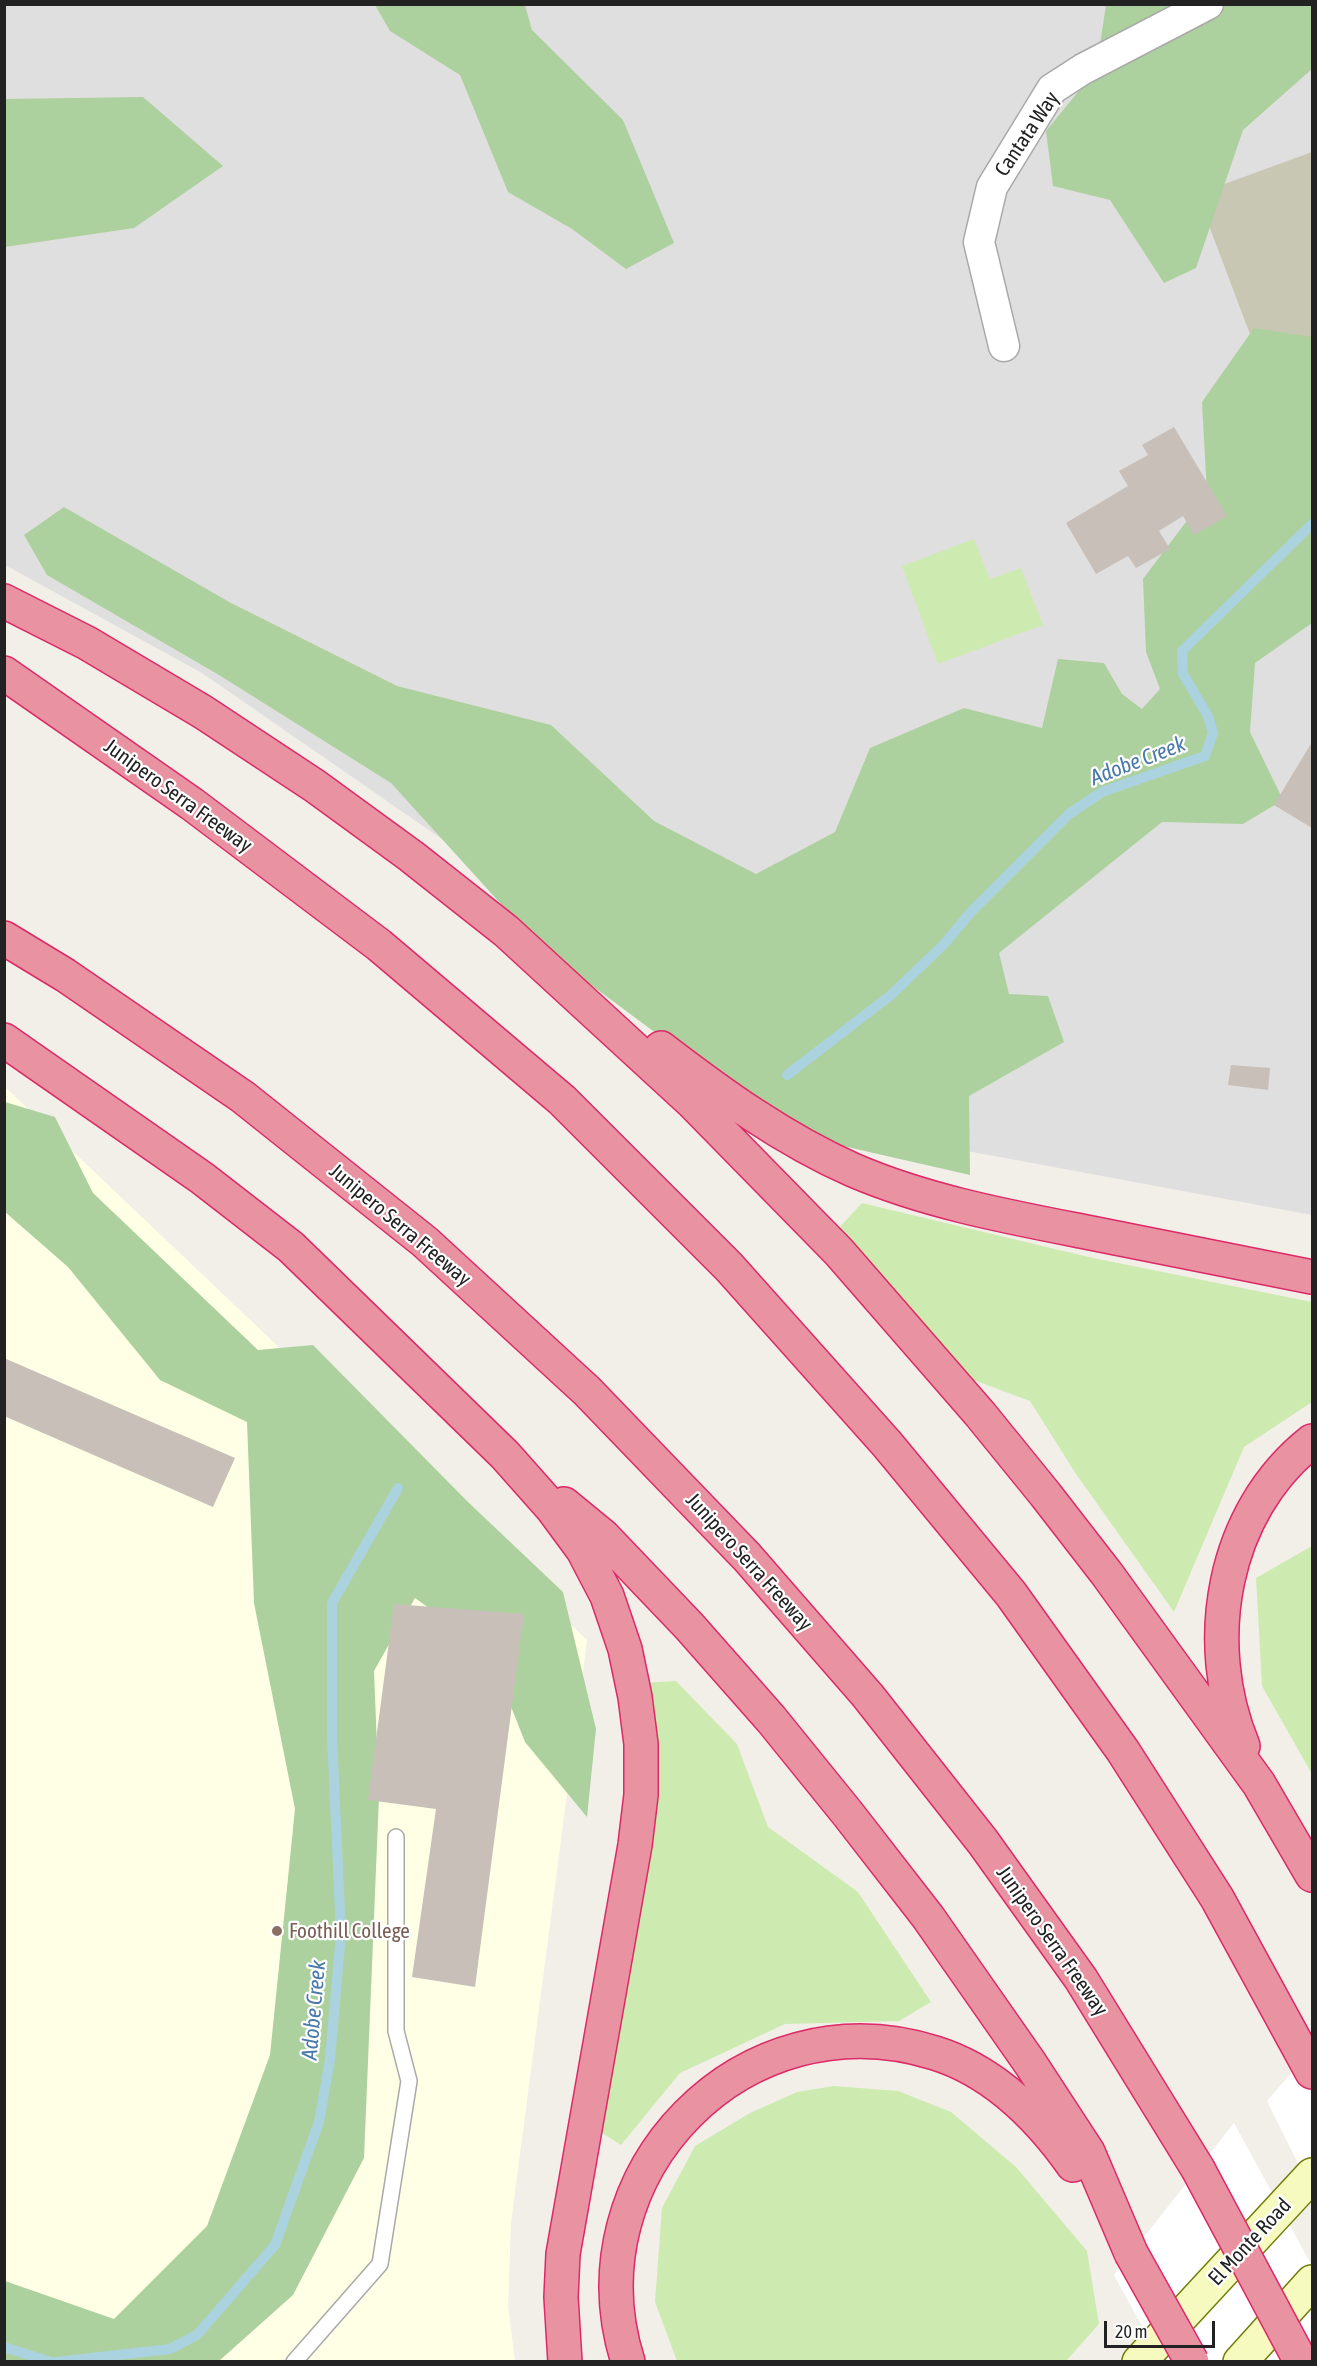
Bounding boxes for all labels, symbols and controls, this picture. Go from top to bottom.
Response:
street label: Cantata Way [989,87,1065,181]
water label: Adobe Creek [1087,731,1189,791]
street label: Junipero Serra Freeway [99,734,257,858]
street label: Junipero Serra Freeway [324,1158,476,1292]
street label: Junipero Serra Freeway [680,1488,818,1636]
street label: Junipero Serra Freeway [991,1861,1113,2021]
place label: Foothill College [289,1918,410,1944]
marker: Foothill College [270,1924,284,1938]
water label: Adobe Creek [296,1959,332,2061]
street label: El Monte Road [1203,2193,1297,2291]
scale bar [1107,2309,1218,2347]
text: 20 m [1115,2321,1147,2342]

